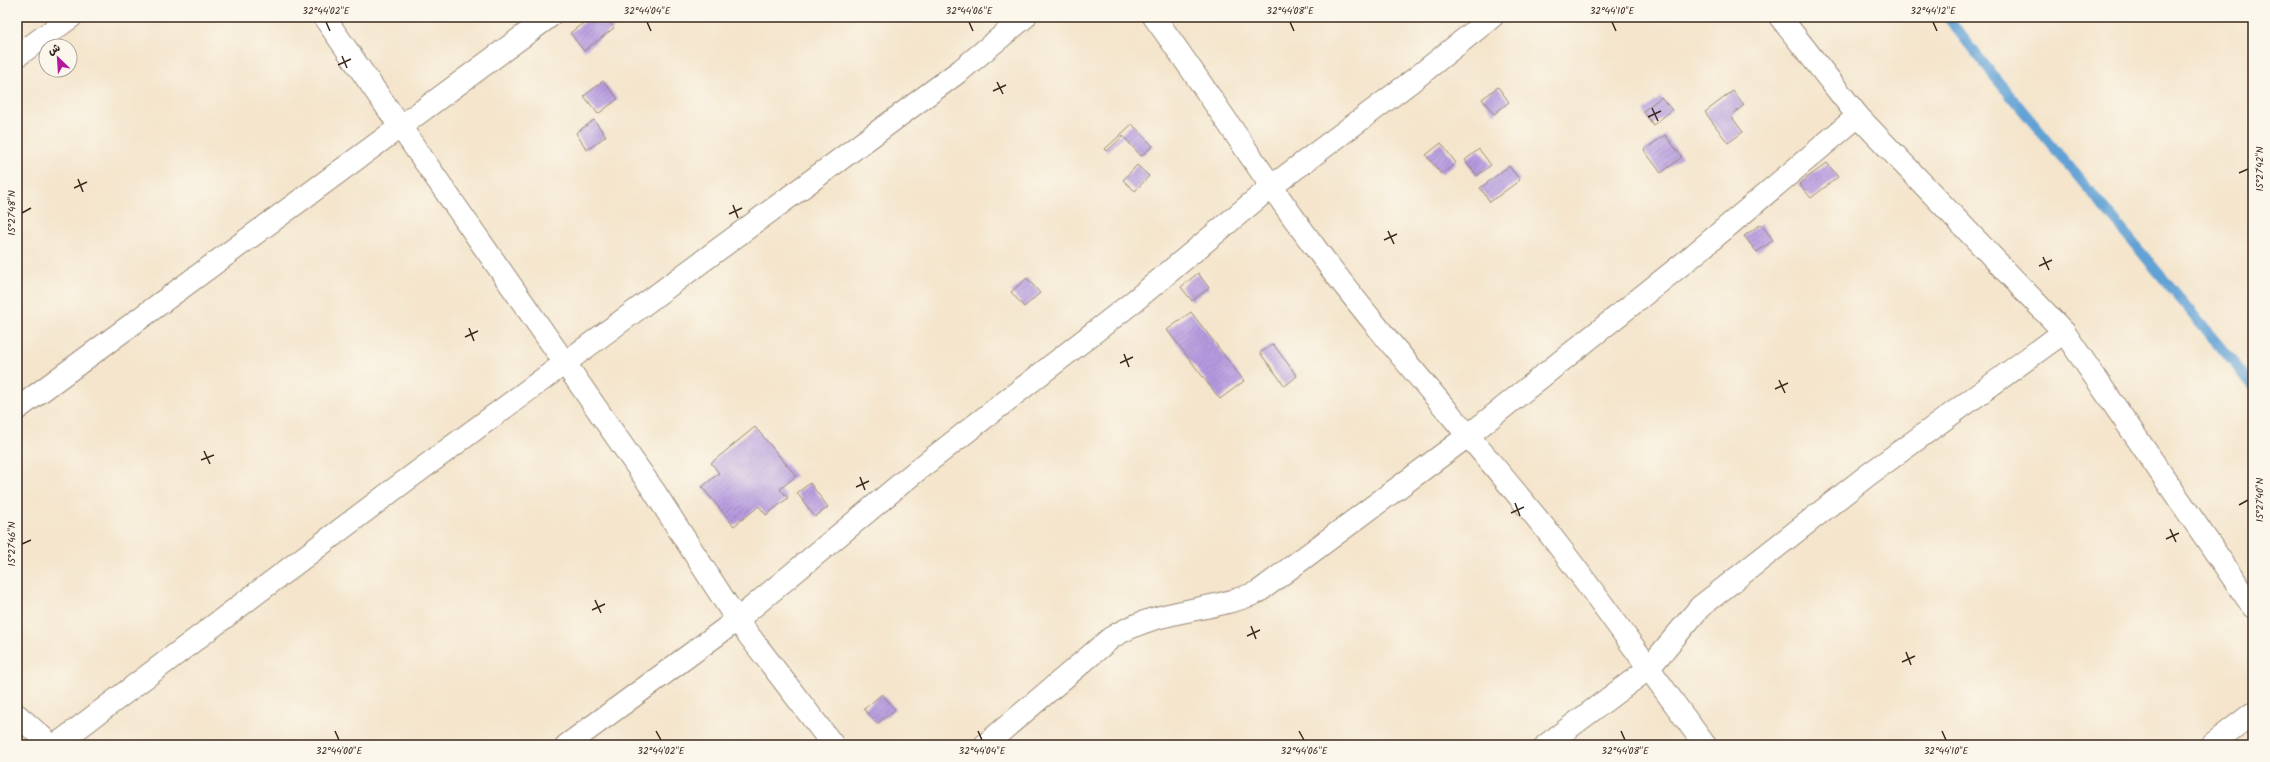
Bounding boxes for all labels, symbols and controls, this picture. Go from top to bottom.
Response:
text: 32°44'02"E [302,3,351,19]
text: 32°44'04"E [623,3,672,19]
text: 32°44'06"E [945,3,994,19]
text: 32°44'08"E [1266,3,1315,19]
text: 32°44'10"E [1590,3,1635,19]
text: 32°44'12"E [1910,3,1957,19]
north arrow [38,38,78,78]
text: ش [45,39,63,61]
text: 15°27'42"N [2252,146,2268,192]
text: 15°27'48"N [4,190,20,236]
text: 15°27'40"N [2252,478,2268,522]
text: 15°27'46"N [4,521,20,566]
text: 32°44'00"E [316,743,363,759]
text: 32°44'02"E [637,743,686,759]
text: 32°44'04"E [958,743,1007,759]
text: 32°44'06"E [1280,743,1329,759]
text: 32°44'08"E [1601,743,1650,759]
text: 32°44'10"E [1924,743,1969,759]

